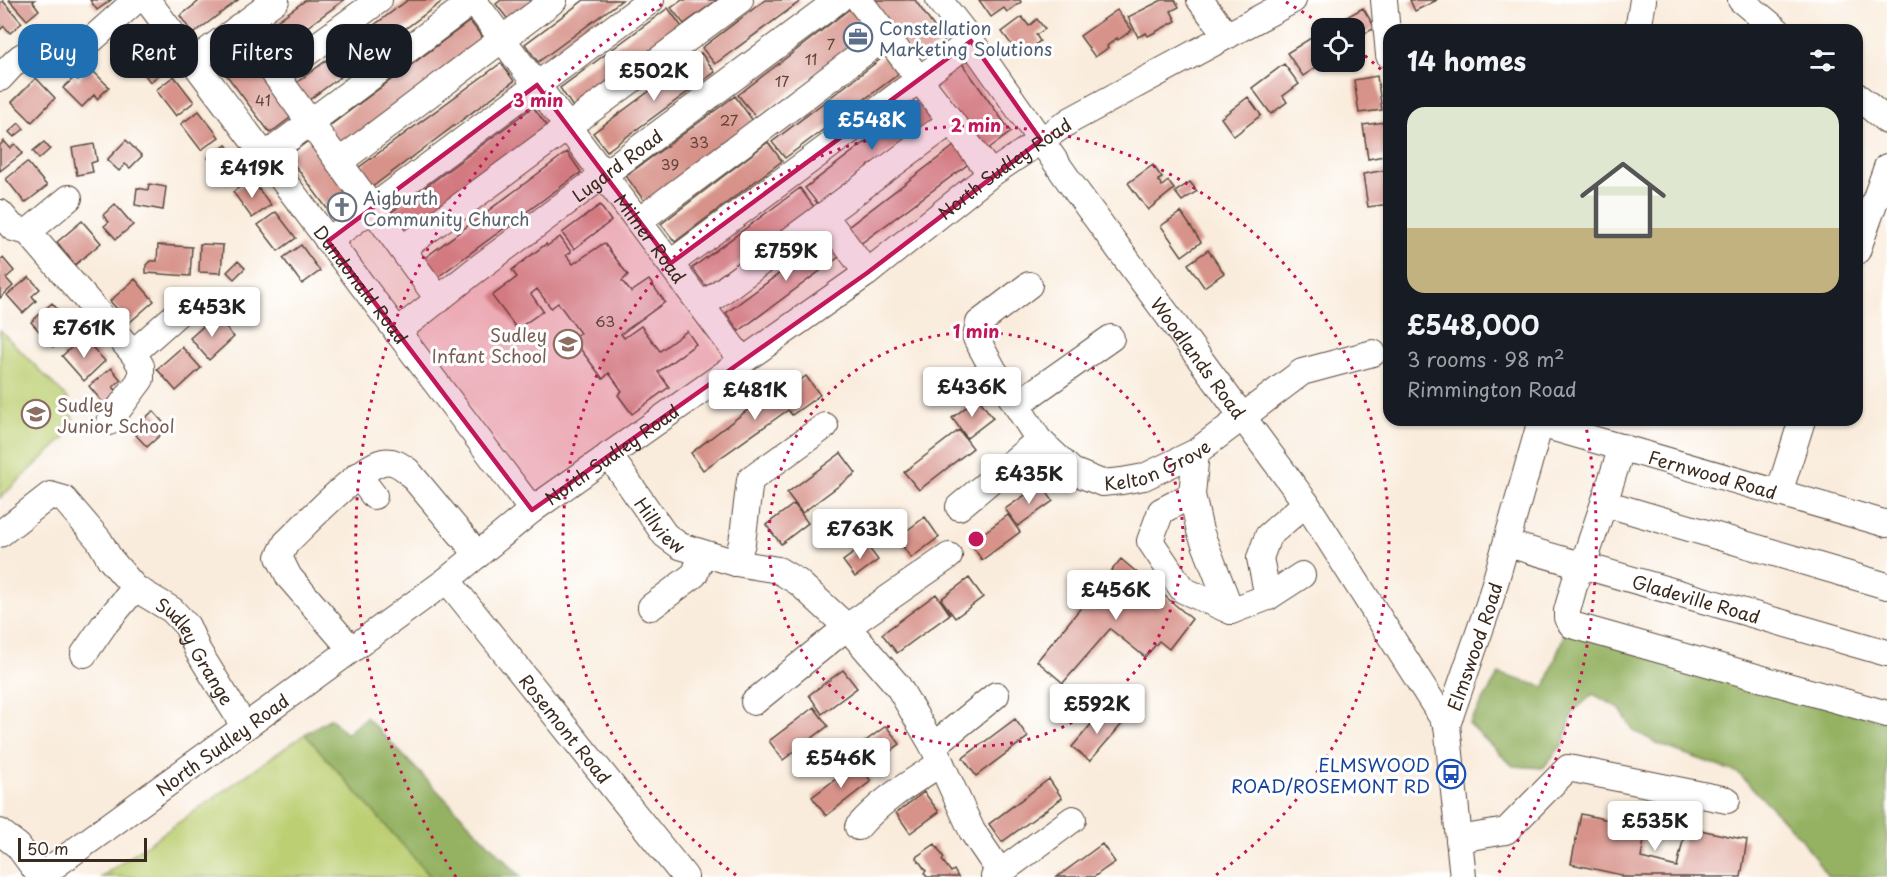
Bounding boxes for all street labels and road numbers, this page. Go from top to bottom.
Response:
street label: North Sudley Road [932,110,1076,225]
street label: Lugard Road [566,122,668,208]
street label: Milner Road [608,188,693,288]
street label: Dundonald Road [308,219,415,349]
street label: Woodlands Road [1145,291,1253,424]
street label: North Sudley Road [539,397,684,511]
street label: Kelton Grove [1103,432,1216,496]
street label: Fernwood Road [1646,443,1780,505]
street label: Hillview [629,491,691,559]
street label: Gladeville Road [1629,567,1764,629]
street label: Elmswood Road [1439,579,1508,714]
street label: Sudley Grange [151,590,241,710]
street label: Rosemont Road [513,668,618,789]
street label: North Sudley Road [150,686,294,802]

